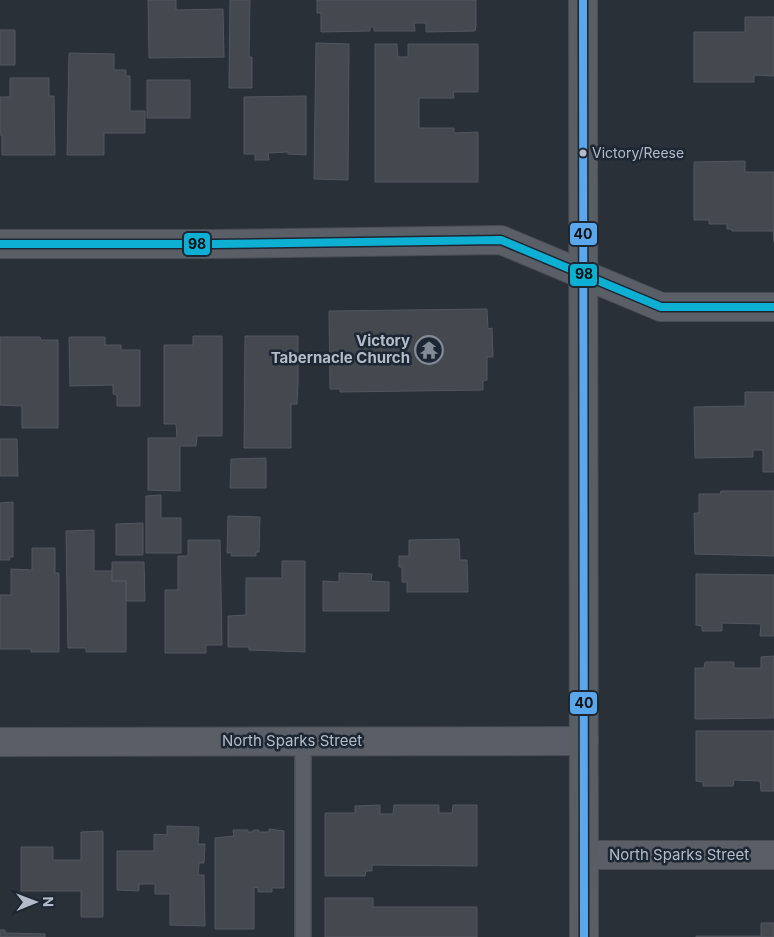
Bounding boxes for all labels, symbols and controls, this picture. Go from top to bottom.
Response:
place label: Victory/Reese [592,144,684,161]
marker: Victory/Reese [578,148,588,158]
line badge: 40 [569,222,598,246]
text: 40 [574,225,592,242]
line badge: 98 [183,232,211,256]
text: 98 [188,235,206,252]
line badge: 98 [569,263,598,287]
text: 98 [575,265,593,282]
place label: Victory Tabernacle Church [271,331,410,367]
temple icon: Victory Tabernacle Church [414,335,444,365]
line badge: 40 [569,691,598,715]
text: 40 [575,694,593,711]
street label: North Sparks Street [222,731,362,750]
street label: North Sparks Street [609,845,749,864]
north arrow [10,877,60,927]
text: N [40,896,57,907]

